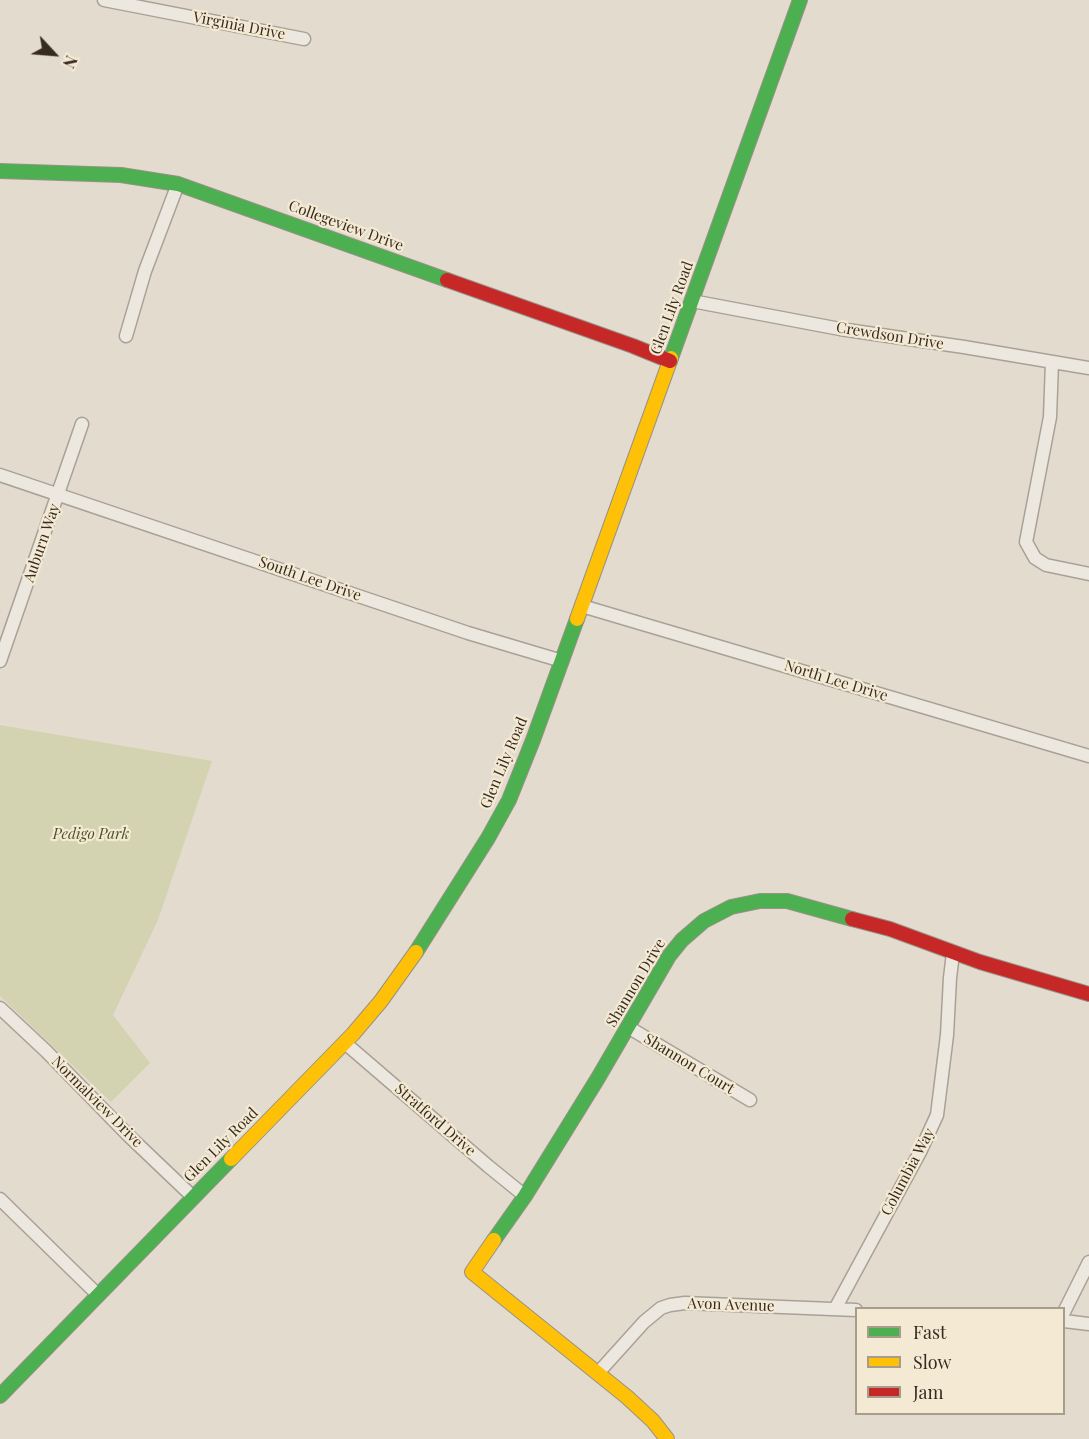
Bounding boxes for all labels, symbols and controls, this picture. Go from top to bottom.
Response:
street label: Virginia Drive [191,8,287,44]
north arrow [24,24,84,84]
text: N [59,52,83,72]
street label: Collegeview Drive [286,197,406,255]
street label: Glen Lily Road [647,259,697,357]
street label: Crewdson Drive [835,319,945,353]
street label: Auburn Way [20,501,64,585]
street label: South Lee Drive [256,553,364,605]
street label: North Lee Drive [782,657,890,705]
street label: Glen Lily Road [477,714,531,812]
park label: Pedigo Park [53,825,129,843]
street label: Shannon Drive [603,936,669,1030]
street label: Shannon Court [640,1030,738,1098]
street label: Normalview Drive [48,1053,146,1151]
street label: Stratford Drive [391,1080,479,1160]
street label: Glen Lily Road [180,1104,262,1186]
street label: Columbia Way [877,1125,939,1219]
street label: Avon Avenue [687,1294,775,1316]
legend [855,1307,1065,1415]
text: Fast [913,1320,946,1344]
text: Slow [913,1350,951,1374]
text: Jam [913,1380,943,1404]

